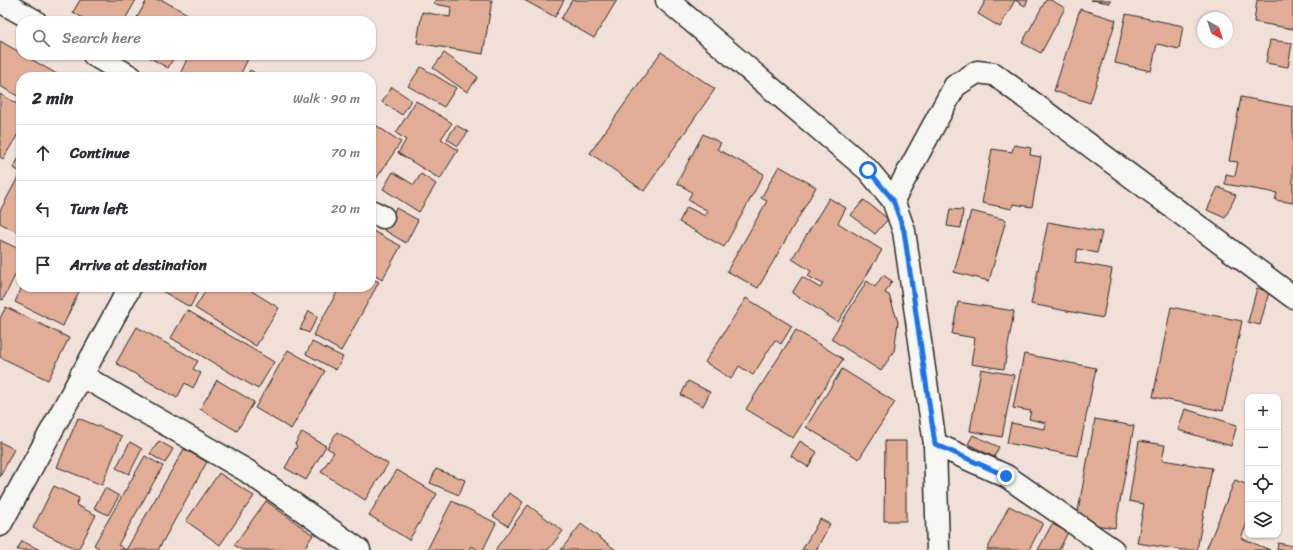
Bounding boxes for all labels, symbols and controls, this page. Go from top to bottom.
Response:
north arrow [1197,12,1233,48]
search box [16,16,376,60]
text: Search here [62,25,141,51]
icon: search [30,27,52,49]
text: 2 min [32,83,73,113]
text: Walk · 90 m [293,87,360,110]
text: Continue [70,140,130,166]
text: 70 m [331,141,360,164]
icon: ahead [32,142,54,164]
route start [859,161,877,179]
text: Turn left [70,196,128,222]
text: 20 m [331,197,360,220]
icon: left [32,198,54,220]
text: Arrive at destination [70,252,207,278]
icon: arrive [32,254,54,276]
map controls [1245,394,1281,538]
button: + [1245,394,1281,430]
button: − [1245,430,1281,466]
button: locate [1245,466,1281,502]
route end [997,467,1015,485]
button: layers [1245,502,1281,538]

